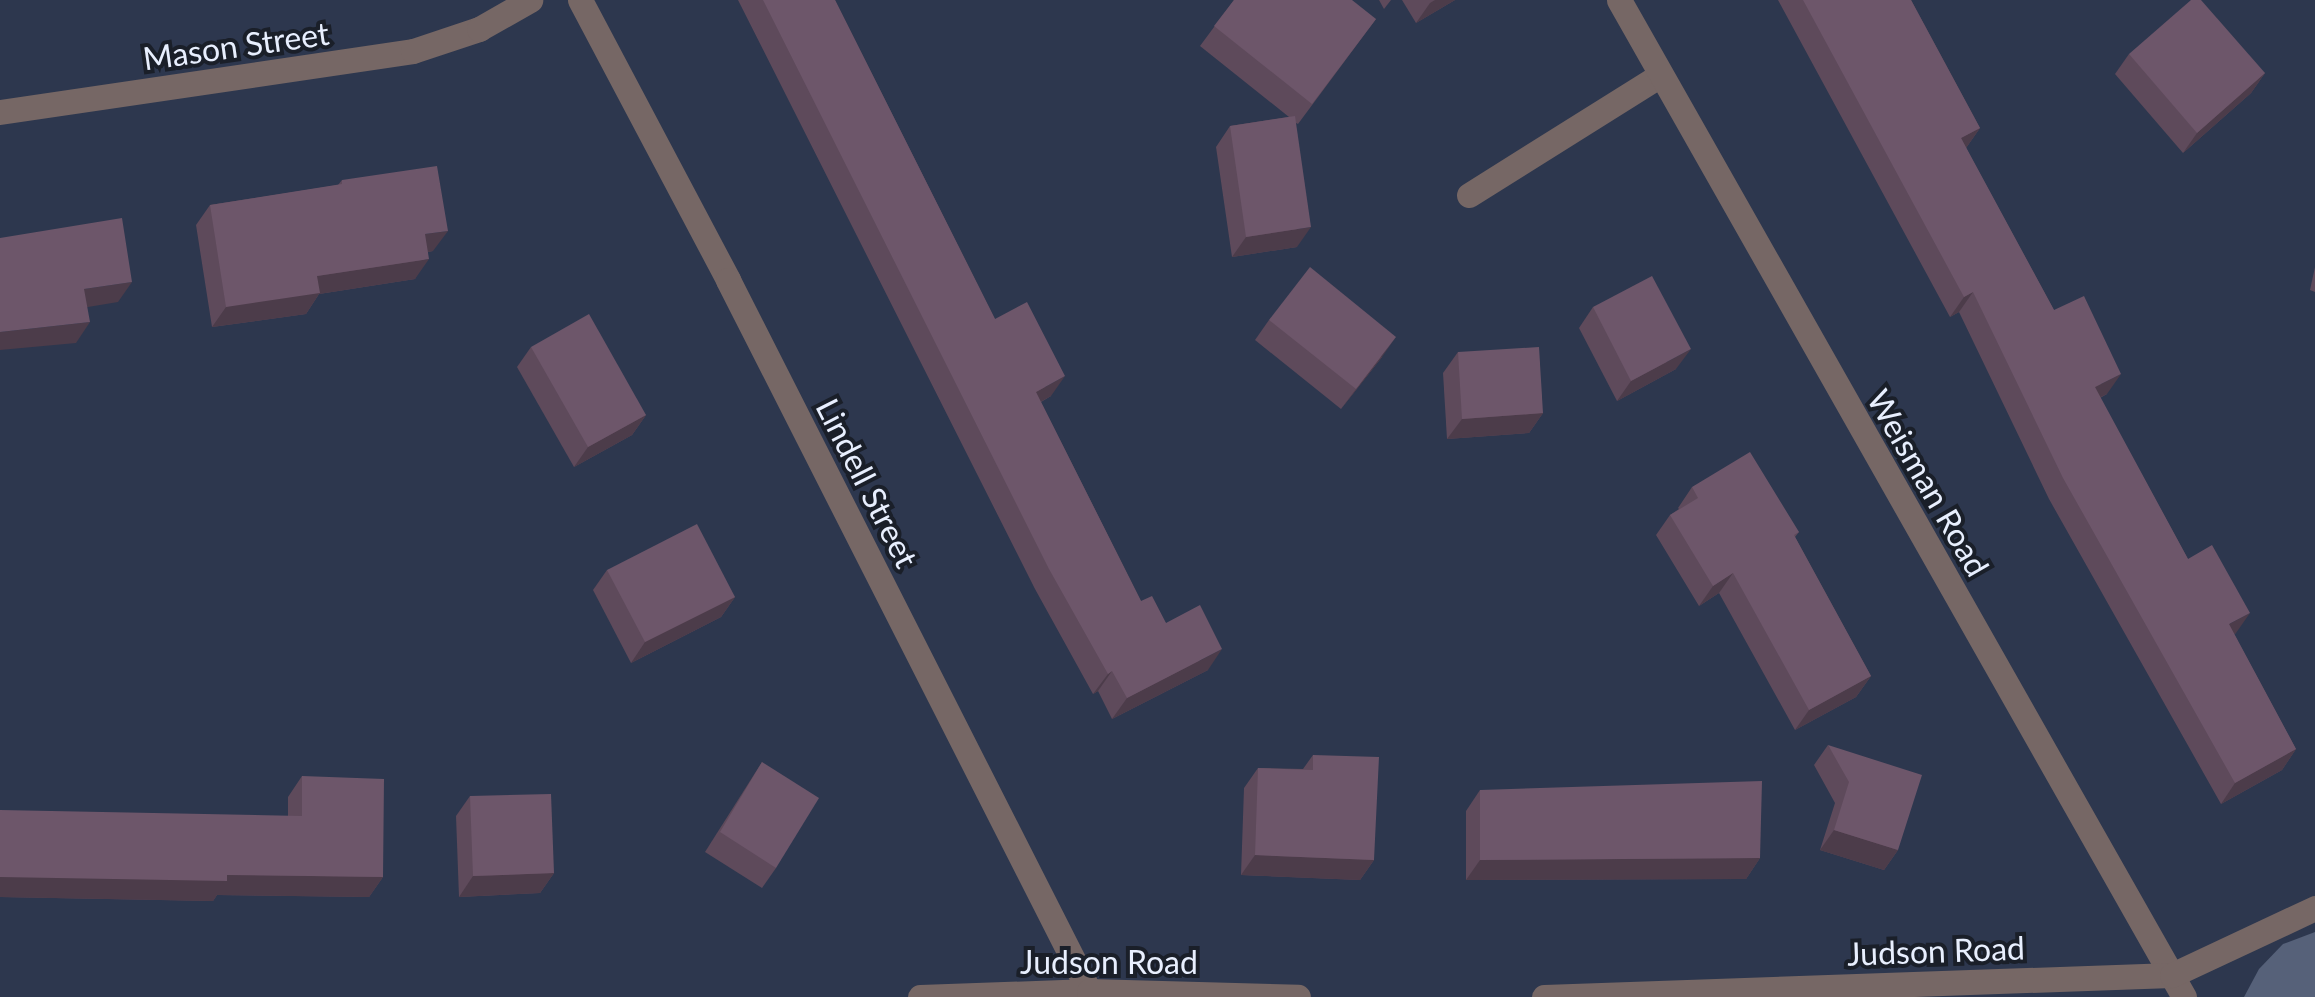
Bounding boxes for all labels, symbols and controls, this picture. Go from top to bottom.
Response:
street label: Mason Street [141,14,331,78]
street label: Weisman Road [1859,383,1997,583]
street label: Lindell Street [808,392,926,574]
street label: Judson Road [1846,929,2026,973]
street label: Judson Road [1020,943,1198,981]

